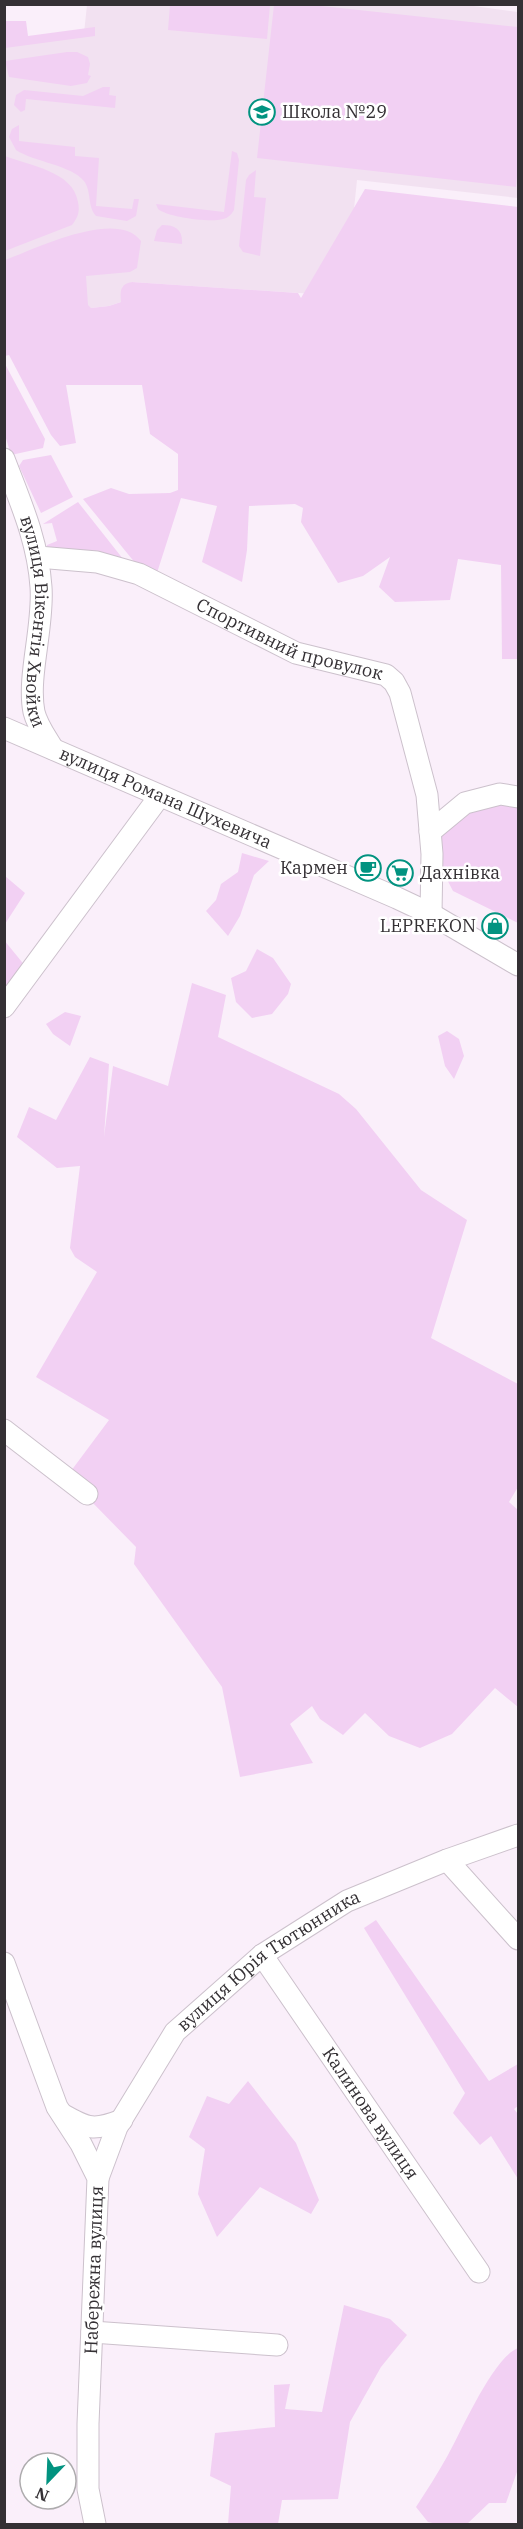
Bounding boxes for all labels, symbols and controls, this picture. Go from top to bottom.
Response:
school or university icon: Школа №29 [247,97,277,127]
place label: Школа №29 [282,100,387,123]
street label: вулиця Вікентія Хвойки [15,512,53,731]
street label: Спортивний провулок [192,593,386,685]
street label: вулиця Романа Шухевича [56,741,276,853]
cafe icon: Кармен [353,853,383,883]
place label: Кармен [280,856,348,879]
supermarket icon: Дахнівка [385,858,415,888]
place label: Дахнівка [420,861,500,884]
shop icon: LEPREKON [480,911,510,941]
place label: LEPREKON [380,914,476,937]
street label: вулиця Юрія Тютюнника [172,1885,363,2036]
street label: Калинова вулиця [318,2043,424,2184]
street label: Набережна вулиця [79,2185,108,2355]
north arrow [18,2451,78,2511]
text: N [32,2483,52,2506]

